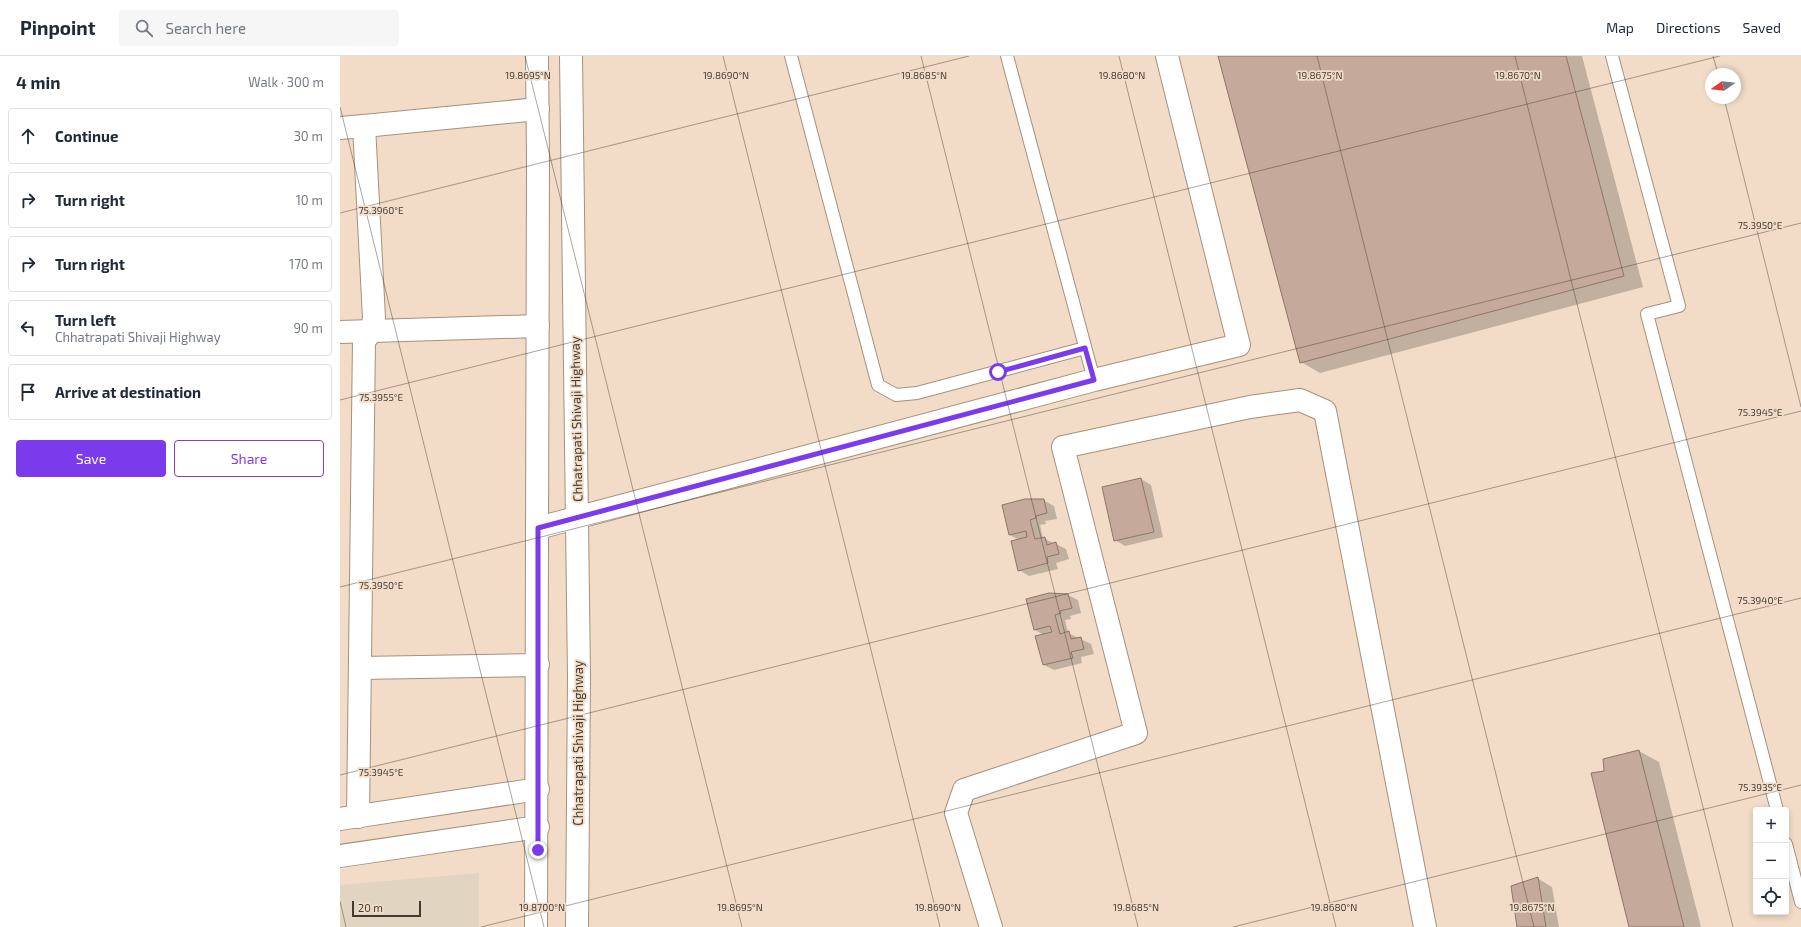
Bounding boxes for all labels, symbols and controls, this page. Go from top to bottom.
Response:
search box [119,10,399,46]
text: Pinpoint [20,16,95,39]
icon: search [133,17,155,39]
text: Search here [165,19,246,37]
text: Map [1606,19,1634,36]
text: Directions [1656,19,1721,36]
text: Saved [1743,19,1781,36]
north arrow [1705,68,1741,104]
text: 19.8695°N [505,69,551,81]
text: 19.8690°N [703,69,749,81]
text: 19.8685°N [901,69,947,81]
text: 19.8680°N [1099,69,1145,81]
text: 19.8675°N [1298,69,1342,81]
text: 19.8670°N [1495,69,1541,81]
text: 4 min [16,72,60,92]
text: Walk · 300 m [248,74,324,90]
icon: ahead [17,125,39,147]
text: Continue [55,127,118,145]
text: 30 m [294,128,323,144]
icon: right [17,189,39,211]
text: Turn right [55,191,125,209]
text: 10 m [296,192,323,208]
text: 75.3960°E [358,204,404,216]
text: 75.3950°E [1738,219,1783,231]
icon: right [17,253,39,275]
text: Turn right [55,255,125,273]
text: 170 m [289,256,323,272]
text: Turn left [55,311,116,329]
icon: left [17,317,39,339]
text: 90 m [293,320,323,336]
text: Chhatrapati Shivaji Highway [55,329,221,345]
street label: Chhatrapati Shivaji Highway [567,336,585,502]
route start [989,363,1007,381]
icon: arrive [17,381,39,403]
text: Arrive at destination [55,383,201,401]
text: 75.3955°E [359,391,403,403]
text: 75.3945°E [1738,406,1783,418]
button: Save [16,440,166,477]
button: Share [174,440,324,477]
text: 75.3950°E [359,579,404,591]
text: 75.3940°E [1737,594,1783,606]
street label: Chhatrapati Shivaji Highway [570,660,586,826]
text: 75.3945°E [359,766,404,778]
text: 75.3935°E [1738,781,1782,793]
map controls [1753,807,1789,915]
button: + [1753,807,1789,843]
route end [529,841,547,859]
button: − [1753,843,1789,879]
button: locate [1753,879,1789,915]
scale bar [352,899,421,918]
text: 20 m [358,901,383,914]
text: 19.8700°N [519,901,565,913]
text: 19.8695°N [717,901,763,913]
text: 19.8690°N [915,901,961,913]
text: 19.8685°N [1113,901,1159,913]
text: 19.8680°N [1311,901,1357,913]
text: 19.8675°N [1510,901,1554,913]

